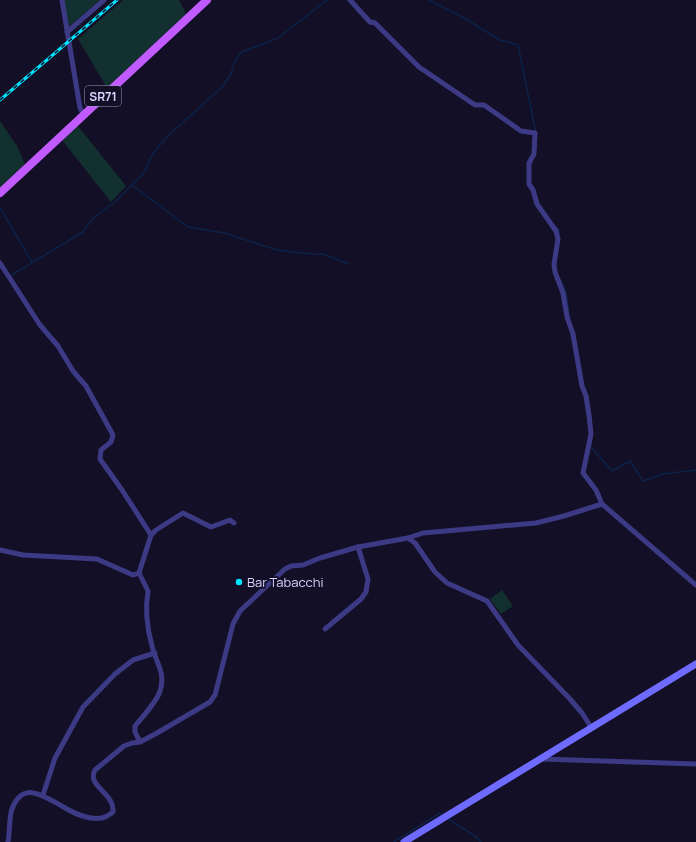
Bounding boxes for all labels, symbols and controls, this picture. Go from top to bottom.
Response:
road number: SR71 [85,86,121,106]
place label: Bar Tabacchi [247,573,323,591]
marker: Bar Tabacchi [234,577,244,587]

